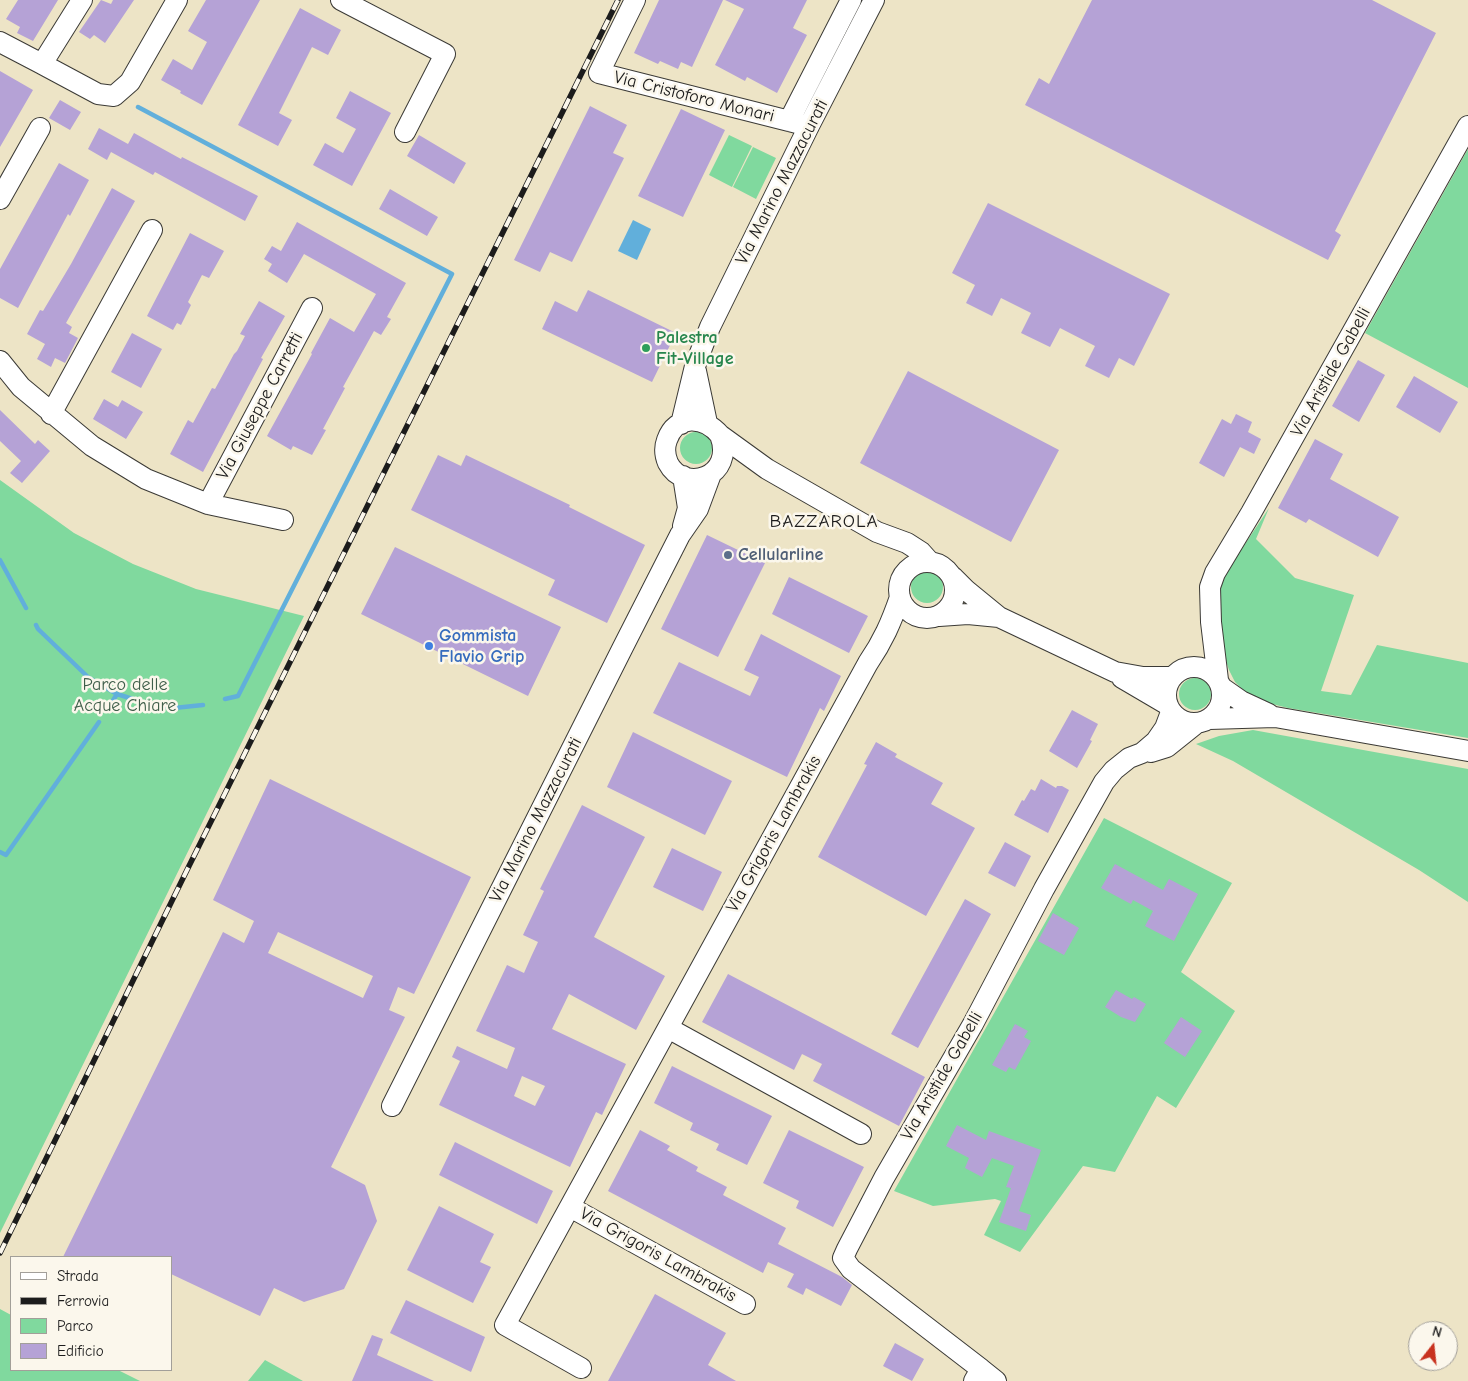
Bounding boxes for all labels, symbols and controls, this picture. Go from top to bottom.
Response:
street label: Via Cristoforo Monari [612,67,776,127]
street label: Via Marino Mazzacurati [731,96,833,268]
street label: Via Aristide Gabelli [1286,303,1376,441]
place label: Palestra Fit-Village [656,327,734,369]
street label: Via Giuseppe Carretti [212,329,308,483]
marker: Palestra Fit-Village [640,342,652,354]
district label: BAZZAROLA [768,511,880,533]
place label: Cellularline [738,544,823,566]
marker: Cellularline [722,549,734,561]
place label: Gommista Flavio Grip [439,625,524,668]
marker: Gommista Flavio Grip [423,640,435,652]
park label: Parco delle Acque Chiare [74,674,176,716]
street label: Via Marino Mazzacurati [485,734,587,906]
street label: Via Grigoris Lambrakis [722,752,826,916]
street label: Via Aristide Gabelli [896,1008,988,1144]
street label: Via Grigoris Lambrakis [576,1203,740,1307]
legend [10,1256,172,1371]
text: Strada [57,1267,99,1285]
text: Ferrovia [57,1292,109,1310]
text: Parco [57,1317,93,1335]
north arrow [1408,1321,1458,1371]
text: N [1430,1323,1444,1341]
text: Edificio [57,1342,104,1360]

